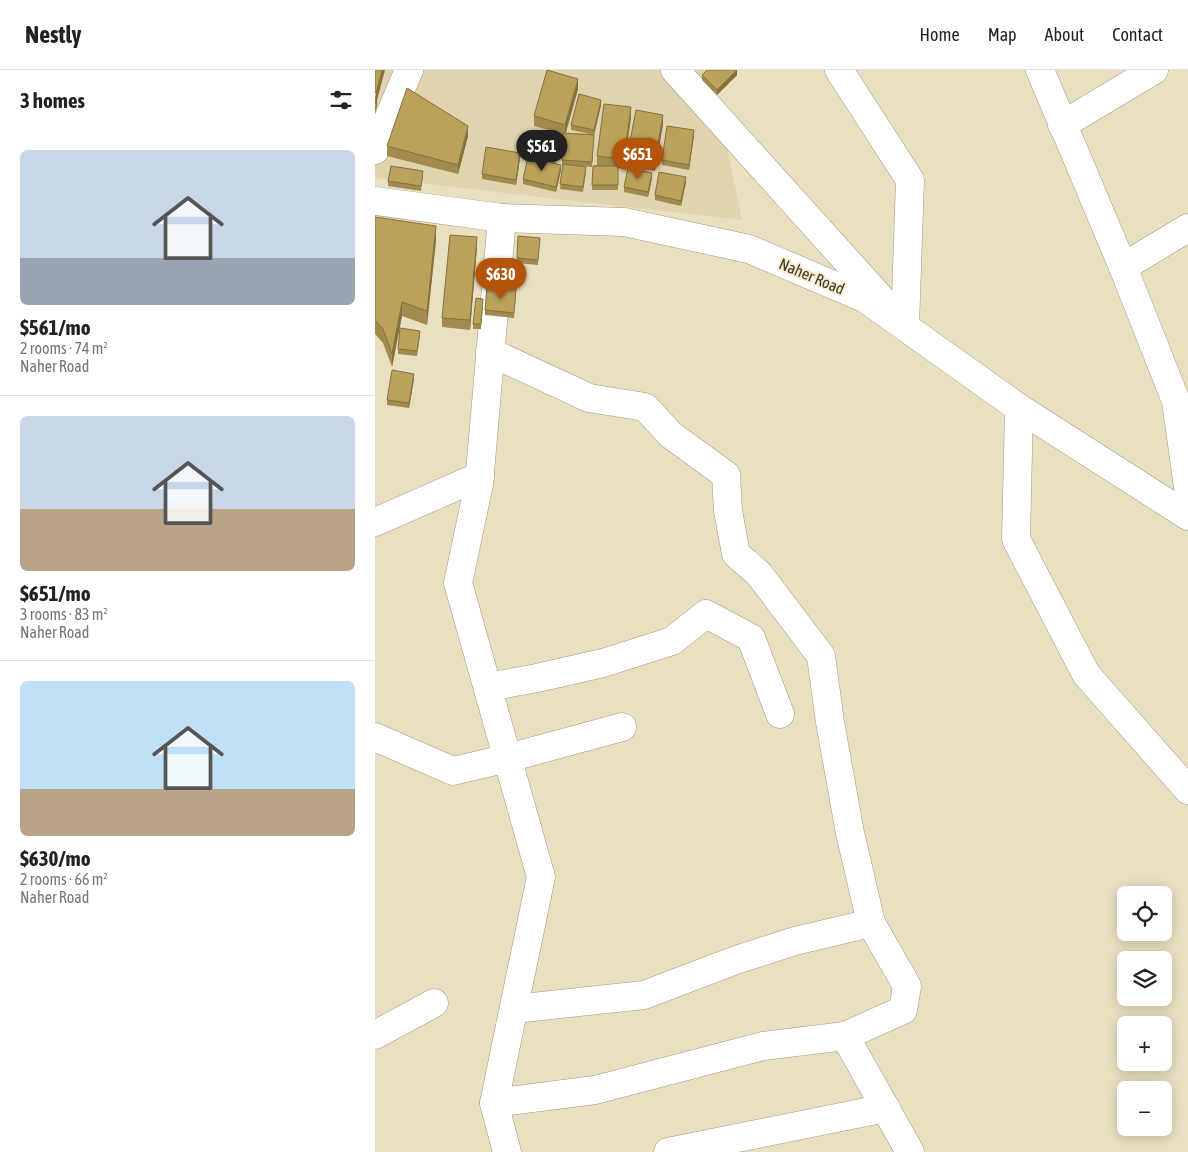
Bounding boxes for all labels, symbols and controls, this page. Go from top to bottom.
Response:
text: Nestly [25,21,81,48]
text: Home [920,24,960,45]
text: Map [988,24,1017,45]
text: About [1045,24,1084,45]
text: Contact [1112,24,1163,45]
icon: filters [327,86,355,114]
text: 3 homes [20,88,85,112]
pin: $561 [512,129,572,172]
text: $561 [527,137,557,155]
pin: $651 [608,138,668,180]
text: $651 [623,145,653,163]
icon: home [143,183,233,273]
street label: Naher Road [777,254,847,298]
pin: $630 [471,258,531,300]
text: $630 [486,265,516,283]
text: $561/mo [20,315,91,339]
text: 2 rooms · 74 m² [20,339,108,357]
text: Naher Road [20,357,89,375]
icon: home [143,448,233,538]
text: $651/mo [20,581,91,605]
text: 3 rooms · 83 m² [20,605,108,623]
text: Naher Road [20,623,89,641]
icon: home [143,713,233,803]
text: $630/mo [20,846,91,870]
text: 2 rooms · 66 m² [20,870,108,888]
map controls [1117,886,1172,1136]
button: locate [1117,886,1172,941]
text: Naher Road [20,888,89,906]
button: layers [1117,951,1172,1006]
button: + [1117,1016,1172,1071]
button: − [1117,1081,1172,1136]

